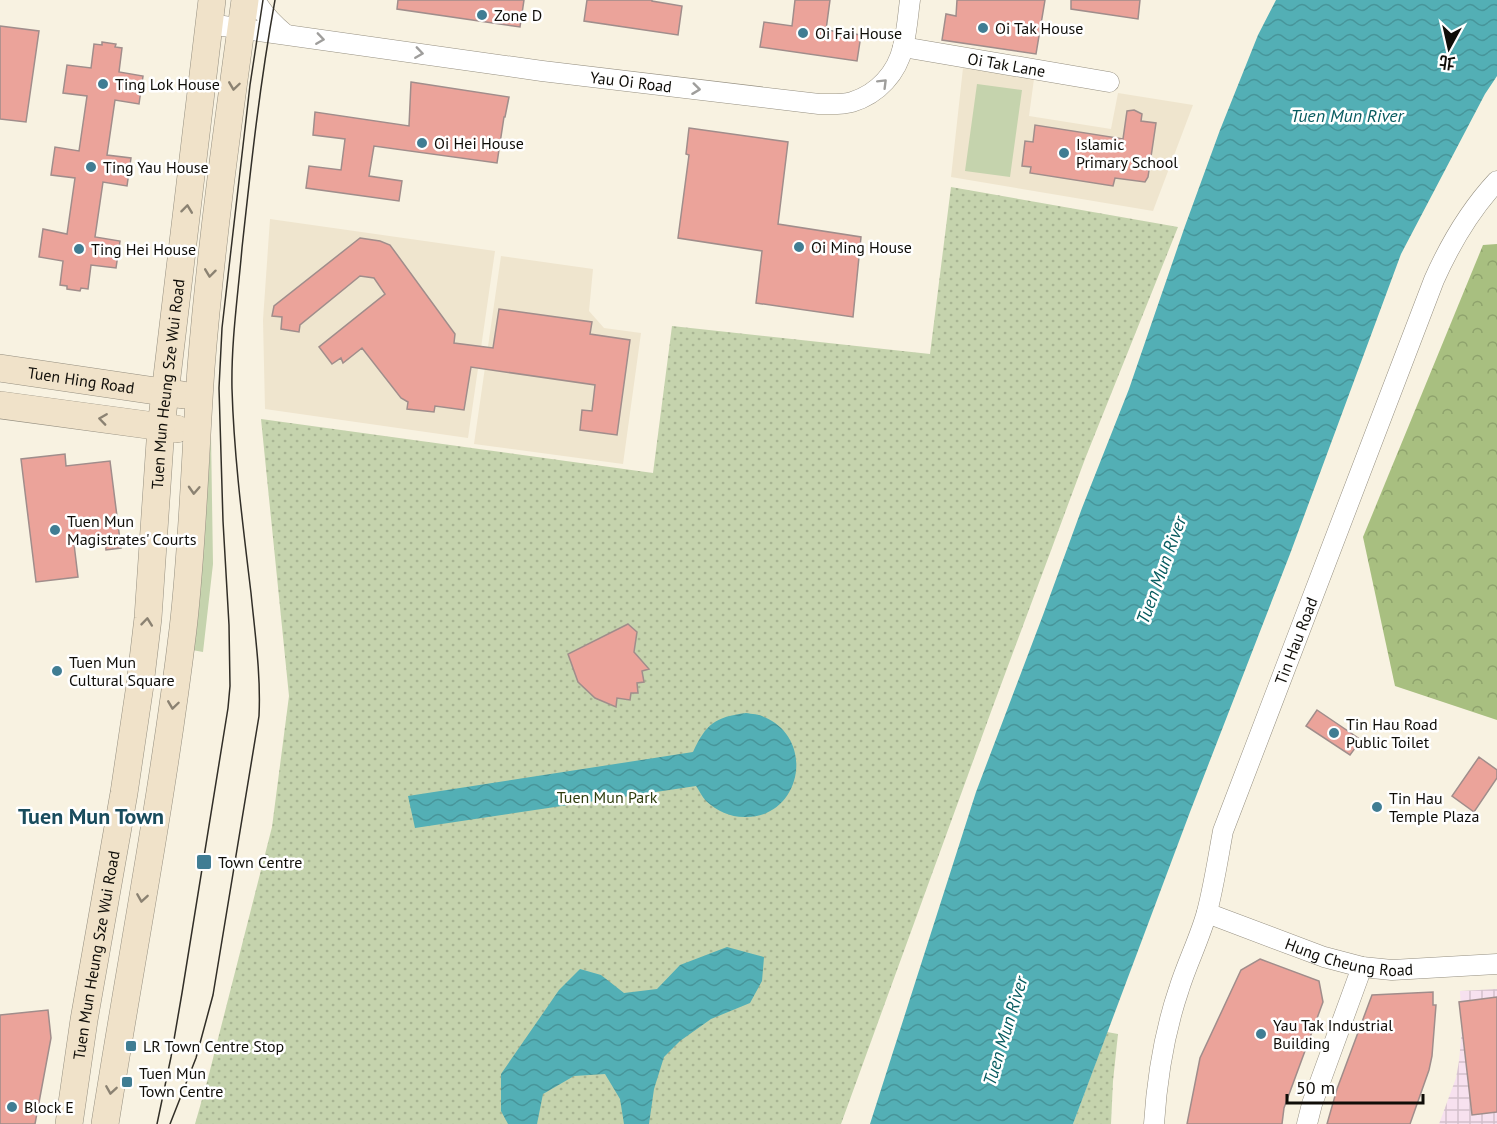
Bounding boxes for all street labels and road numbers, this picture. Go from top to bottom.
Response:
street label: Oi Tak Lane [966,48,1047,81]
street label: Yau Oi Road [589,67,673,96]
street label: Tuen Mun Heung Sze Wui Road [147,278,189,490]
street label: Tuen Hing Road [26,362,136,398]
street label: Tin Hau Road [1270,594,1322,687]
street label: Tuen Mun Heung Sze Wui Road [68,849,124,1061]
street label: Hung Cheung Road [1282,933,1414,980]

